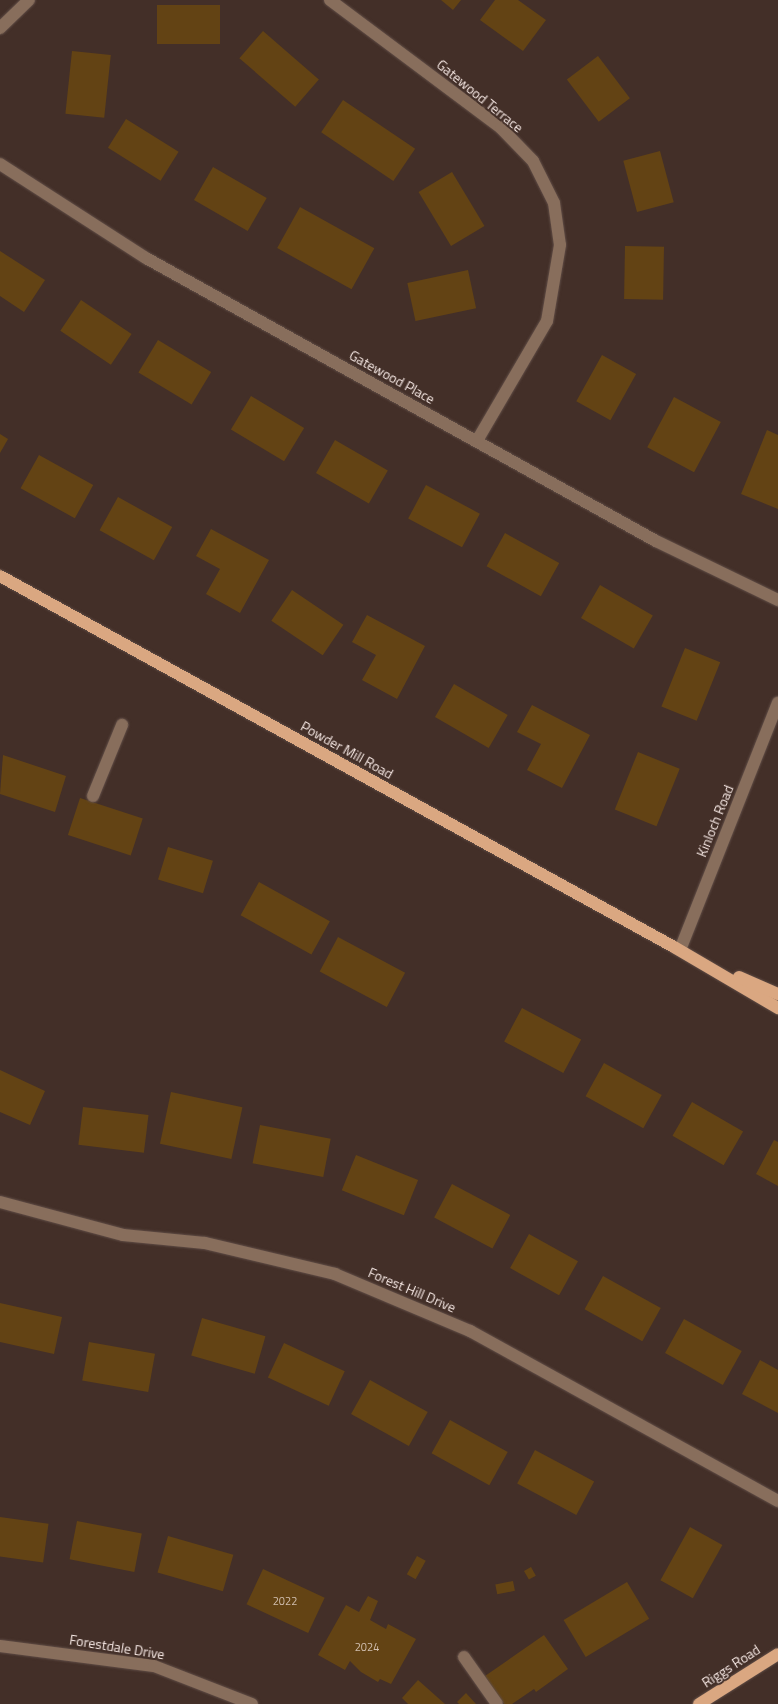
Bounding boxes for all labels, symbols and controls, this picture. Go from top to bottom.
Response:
street label: Gatewood Terrace [433,56,527,136]
street label: Gatewood Place [346,347,438,407]
street label: Powder Mill Road [298,718,396,782]
street label: Kinloch Road [693,783,737,859]
street label: Forest Hill Drive [366,1264,458,1316]
house number: 2022 [273,1594,297,1608]
street label: Forestdale Drive [68,1631,166,1663]
house number: 2024 [355,1640,379,1654]
street label: Riggs Road [699,1641,763,1691]

